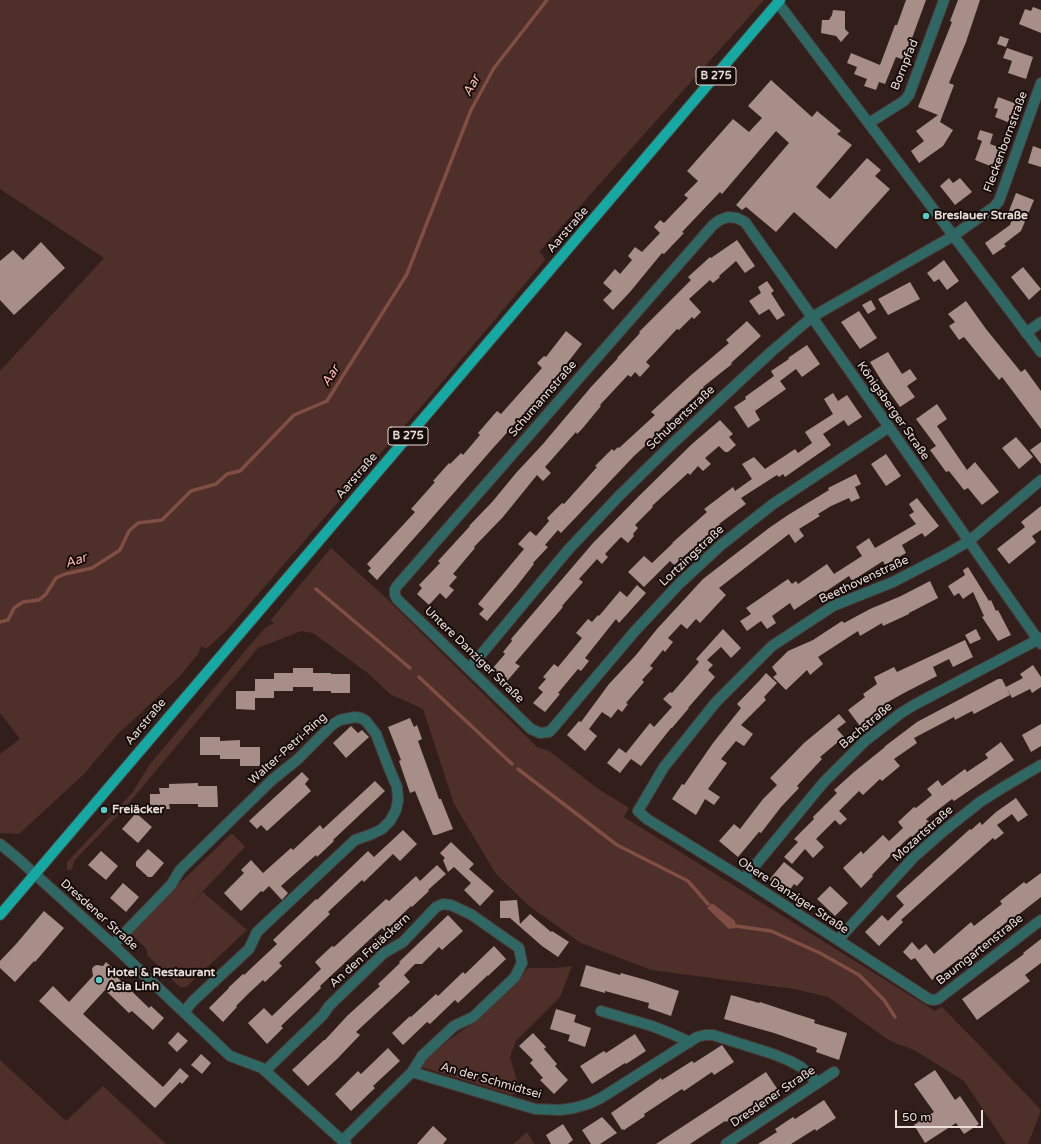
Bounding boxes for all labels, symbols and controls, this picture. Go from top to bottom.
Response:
street label: Bornpfad [888,37,922,93]
road number: B 275 [696,67,736,85]
water label: Aar [460,73,484,99]
street label: Fleckenbornstraße [981,90,1031,194]
street label: Aarstraße [544,204,592,256]
place label: Breslauer Straße [934,209,1028,223]
marker: Breslauer Straße [921,211,931,221]
street label: Schumannstraße [506,358,580,440]
street label: Königsberger Straße [854,359,932,463]
water label: Aar [319,363,343,389]
street label: Schubertstraße [644,383,718,453]
road number: B 275 [388,427,428,445]
street label: Aarstraße [333,450,381,502]
street label: Lortzingstraße [657,522,727,590]
water label: Aar [63,550,89,572]
street label: Beethovenstraße [817,553,911,607]
street label: Untere Danziger Straße [421,604,527,706]
street label: Aarstraße [122,696,170,748]
street label: Bachstraße [837,700,895,752]
street label: Walter-Petri-Ring [246,710,330,788]
place label: Freiäcker [112,803,164,817]
street label: Mozartstraße [890,803,956,865]
marker: Freiäcker [99,805,109,815]
street label: Obere Danziger Straße [735,855,851,937]
street label: Dresdener Straße [57,876,141,954]
street label: An den Freiäckern [327,911,413,991]
street label: Baumgartenstraße [934,912,1026,988]
place label: Hotel & Restaurant Asia Linh [107,966,215,994]
marker: Hotel & Restaurant Asia Linh [94,975,104,985]
street label: An der Schmidtsei [439,1060,543,1102]
street label: Dresdener Straße [728,1063,818,1131]
scale bar [897,1102,985,1128]
text: 50 m [902,1110,931,1124]

